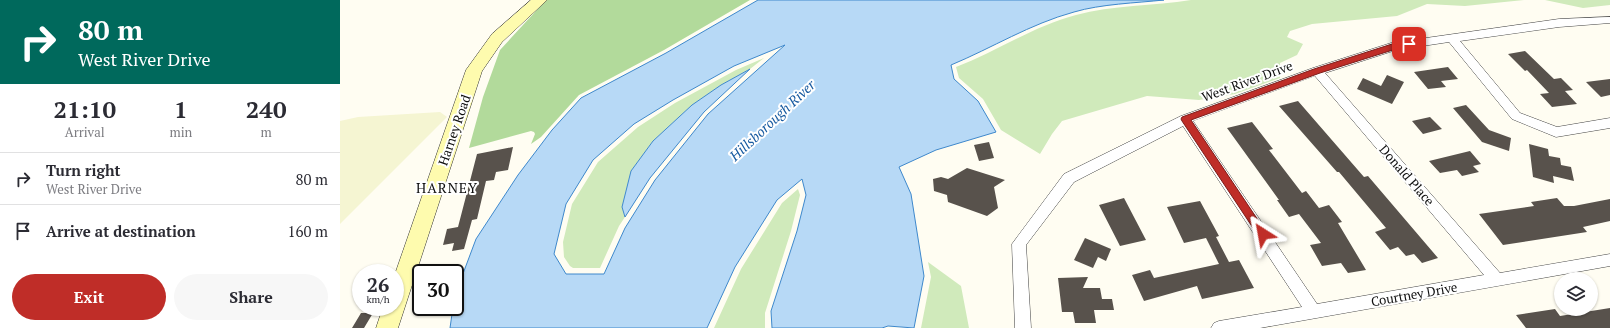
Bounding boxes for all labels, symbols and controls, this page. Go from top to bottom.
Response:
text: 80 m [78,11,143,48]
icon: right [12,16,64,68]
pin [1392,27,1426,61]
icon: arrive [1398,33,1420,55]
text: West River Drive [78,47,211,71]
street label: West River Drive [1199,56,1295,106]
water label: Hillsborough River [724,75,819,165]
street label: Harney Road [433,92,475,168]
text: 21:10 [53,93,116,125]
text: 1 [174,93,188,125]
text: 240 [246,93,286,125]
text: Arrival [65,123,105,141]
text: min [169,123,192,141]
text: m [261,123,272,141]
street label: Donald Place [1375,141,1439,209]
text: Turn right [46,160,121,180]
icon: right [12,168,34,190]
text: 80 m [295,169,328,189]
district label: HARNEY [416,178,478,197]
text: West River Drive [46,180,142,198]
position arrow [1242,213,1284,255]
icon: arrive [12,220,34,242]
text: Arrive at destination [46,221,196,241]
text: 160 m [287,221,328,241]
speed limit sign: 30 [412,264,464,316]
text: 26 [367,271,389,298]
map controls [1554,272,1598,316]
button: layers [1554,272,1598,316]
button: Exit [12,274,166,320]
button: Share [174,274,328,320]
street label: Courtney Drive [1369,278,1459,310]
text: km/h [366,293,390,306]

